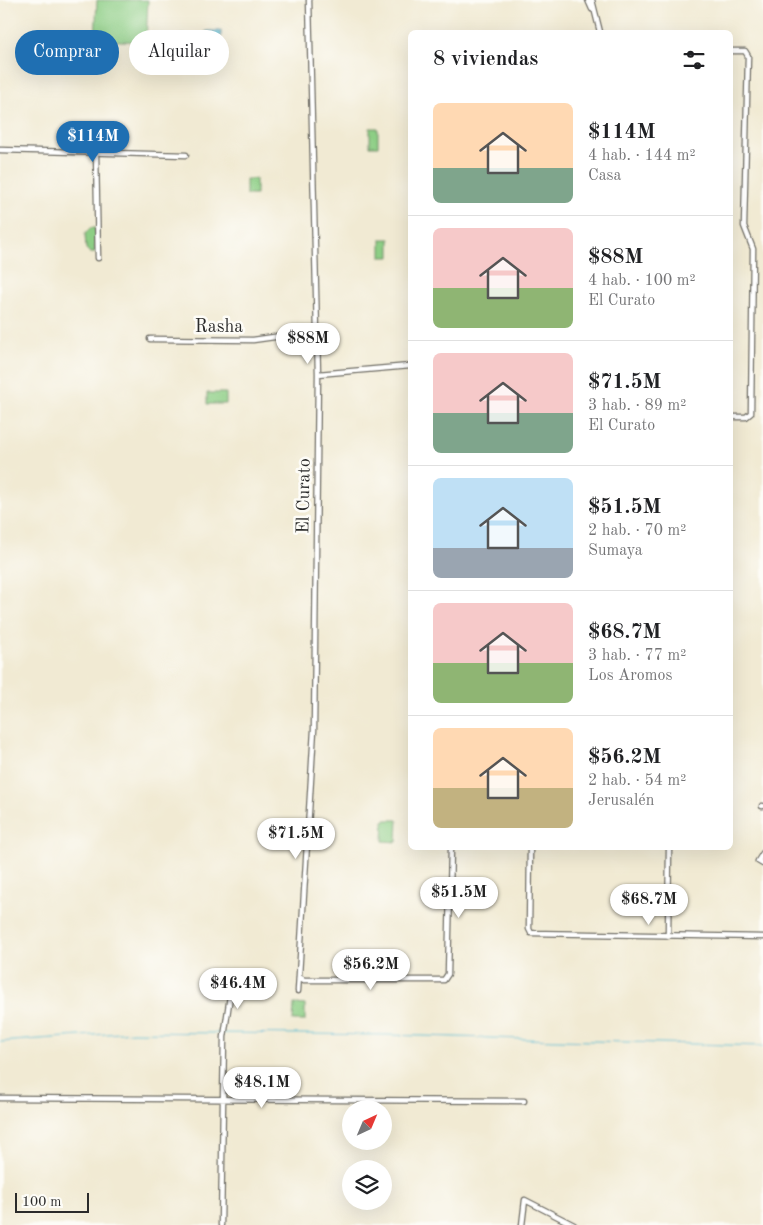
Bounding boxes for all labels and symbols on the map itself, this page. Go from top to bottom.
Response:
pin: $114M [58,120,128,163]
street label: Rasha [195,318,243,336]
pin: $88M [278,322,338,365]
street label: El Curato [294,458,314,534]
pin: $71.5M [255,818,337,860]
pin: $51.5M [418,876,500,919]
pin: $68.7M [608,884,690,926]
pin: $56.2M [330,948,412,991]
pin: $46.4M [197,968,279,1010]
pin: $48.1M [221,1066,303,1109]
north arrow [342,1100,392,1150]
scale bar [15,1190,89,1213]

